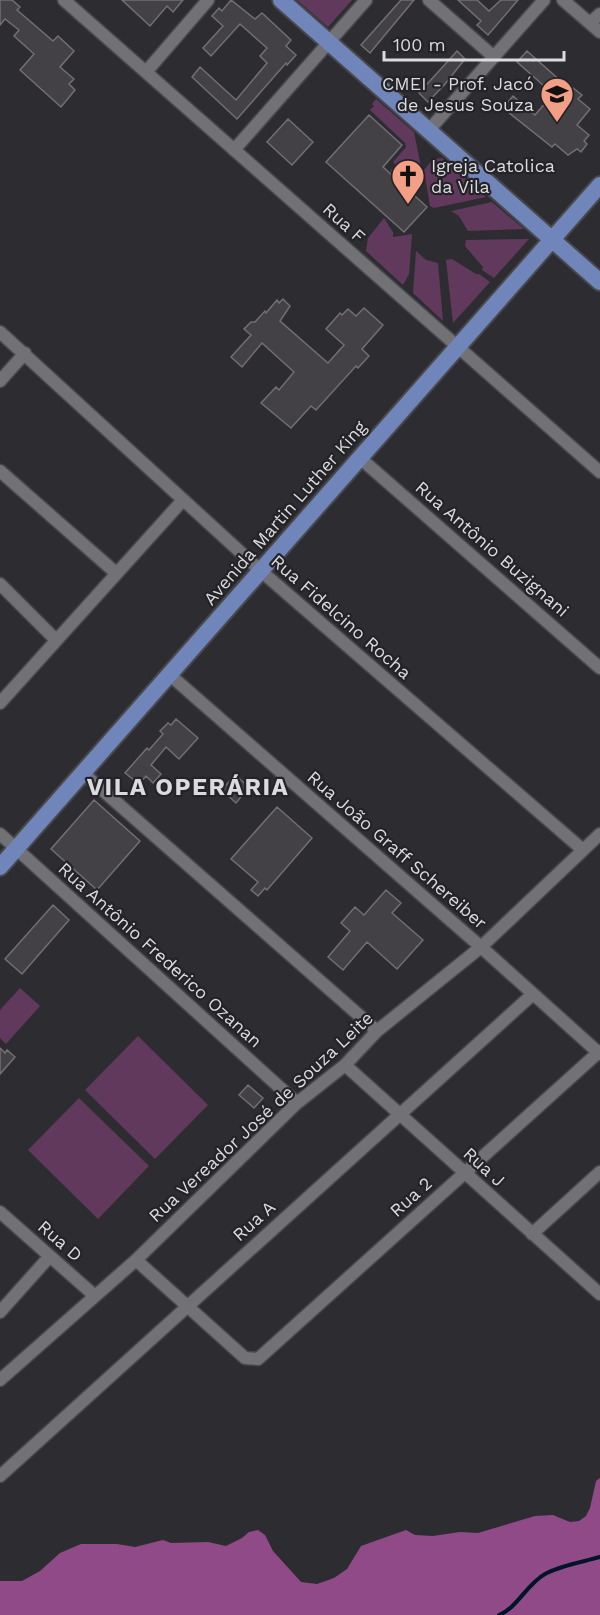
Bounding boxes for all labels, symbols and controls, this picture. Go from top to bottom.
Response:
scale bar [384,24,564,62]
text: 100 m [393,34,446,55]
place label: CMEI - Prof. Jacó de Jesus Souza [382,73,534,115]
school or university icon: CMEI - Prof. Jacó de Jesus Souza [539,76,575,123]
place label: Igreja Catolica da Vila [431,155,555,197]
church icon: Igreja Catolica da Vila [390,158,426,205]
street label: Rua F [319,198,370,247]
street label: Avenida Martin Luther King [199,416,371,609]
street label: Rua Antônio Buzignani [411,476,573,621]
street label: Rua Fidelcino Rocha [267,550,416,683]
street label: Rua João Graff Schereiber [303,766,491,933]
district label: VILA OPERÁRIA [87,773,289,801]
street label: Rua Antônio Frederico Ozanan [54,858,266,1052]
street label: Rua Vereador José de Souza Leite [144,1007,377,1226]
street label: Rua J [459,1143,509,1191]
street label: Rua 2 [385,1172,436,1221]
street label: Rua A [228,1196,279,1245]
street label: Rua D [34,1216,87,1266]

